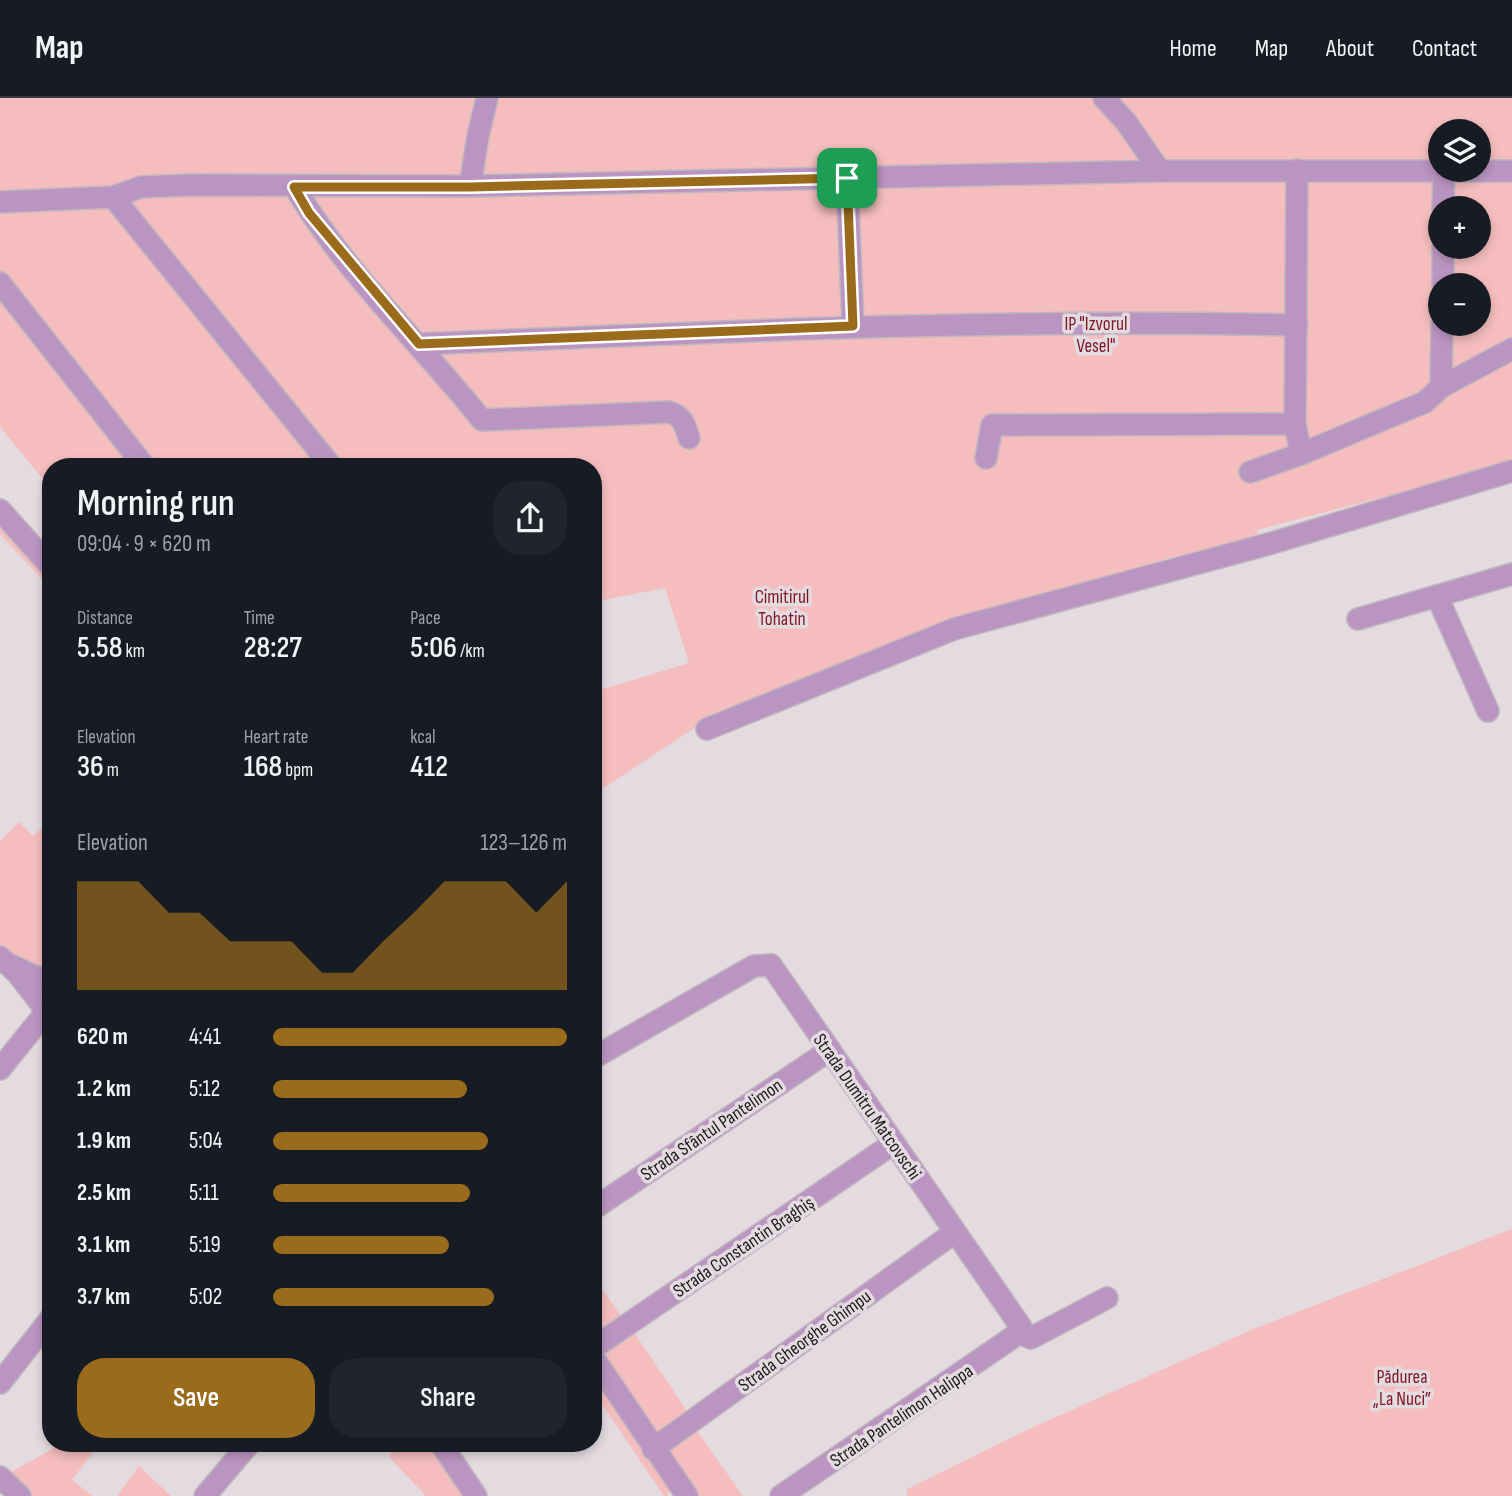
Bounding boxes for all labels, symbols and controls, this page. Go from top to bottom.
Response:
text: Map [35,28,84,68]
text: Home [1169,34,1217,63]
text: Map [1255,34,1288,63]
text: About [1326,34,1374,63]
text: Contact [1412,34,1477,63]
map controls [1428,119,1491,336]
button: layers [1428,119,1491,182]
pin [817,148,877,208]
icon: arrive [828,159,866,197]
button: + [1428,196,1491,259]
button: − [1428,273,1491,336]
park label: IP "Izvorul Vesel" [1064,313,1128,358]
text: Morning run [77,481,235,526]
button: share [493,481,567,555]
text: 09:04 · 9 × 620 m [77,530,211,558]
park label: Cimitirul Tohatin [755,586,809,631]
text: Distance [77,607,133,630]
text: Time [244,607,275,630]
text: Pace [410,607,441,630]
text: 5.58 [77,630,122,666]
text: 28:27 [244,630,302,666]
text: 5:06 [410,630,457,666]
text: km [122,640,145,663]
text: /km [457,640,485,663]
text: Elevation [77,726,136,749]
text: Heart rate [244,726,309,749]
text: kcal [410,726,435,749]
text: 36 [77,749,104,785]
text: 168 [244,749,282,785]
text: 412 [410,749,448,785]
text: m [104,759,119,782]
text: bpm [282,759,313,782]
text: Elevation [77,829,148,857]
text: 123–126 m [480,829,567,857]
text: 620 m [77,1023,128,1051]
text: 4:41 [189,1023,221,1051]
street label: Strada Dumitru Matcovschi [808,1029,926,1184]
street label: Strada Sfântul Pantelimon [636,1074,787,1186]
text: 1.2 km [77,1075,131,1103]
text: 5:12 [189,1075,220,1103]
text: 1.9 km [77,1127,131,1155]
text: 5:04 [189,1127,222,1155]
text: 2.5 km [77,1179,131,1207]
text: 5:11 [189,1179,219,1207]
street label: Strada Constantin Braghiş [669,1191,819,1303]
text: 3.1 km [77,1231,130,1259]
text: 5:19 [189,1231,221,1259]
text: 3.7 km [77,1283,130,1311]
text: 5:02 [189,1283,222,1311]
street label: Strada Gheorghe Ghimpu [734,1285,876,1397]
button: Save [77,1358,315,1438]
button: Share [329,1358,567,1438]
street label: Strada Pantelimon Halippa [826,1360,978,1473]
park label: Pădurea „La Nuci” [1373,1366,1431,1411]

